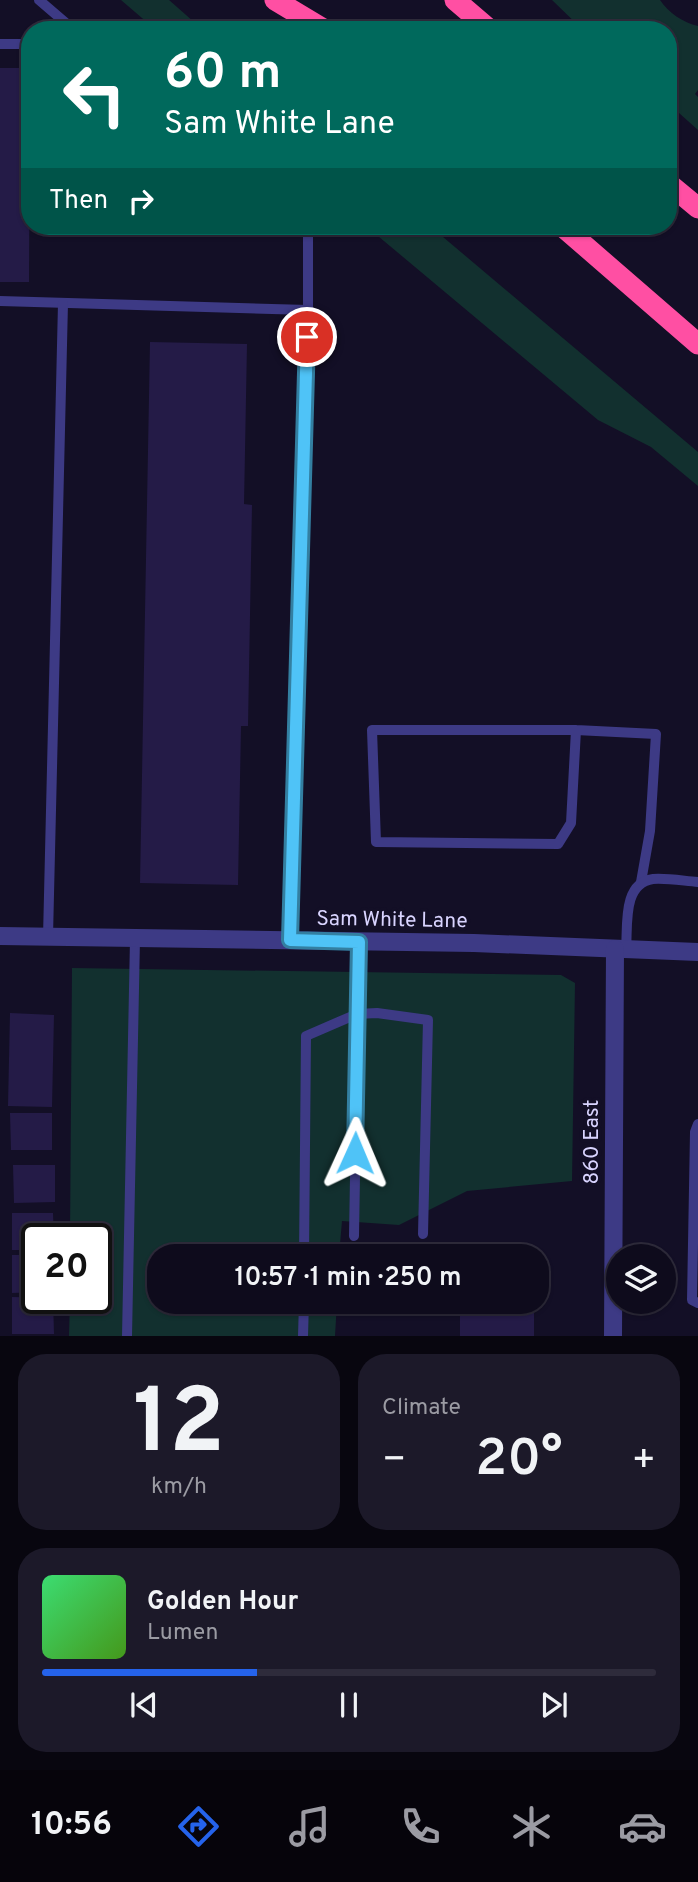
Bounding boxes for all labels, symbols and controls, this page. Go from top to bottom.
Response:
text: 60 m [164,44,282,106]
icon: left [49,49,140,140]
text: Sam White Lane [164,105,395,145]
icon: right [122,182,160,220]
text: Then [49,185,108,218]
pin [277,307,337,367]
icon: arrive [288,318,326,356]
street label: Sam White Lane [316,906,468,935]
street label: 860 East [579,1100,606,1184]
position arrow [318,1116,392,1190]
speed limit sign: 20 [21,1223,112,1314]
map controls [606,1244,676,1314]
button: layers [606,1244,676,1314]
text: 10:57 · 1 min · 250 m [234,1262,462,1295]
text: 12 [133,1370,225,1485]
text: Climate [382,1394,461,1423]
text: 20° [475,1428,563,1494]
text: − [382,1437,407,1486]
text: + [631,1437,656,1486]
text: km/h [151,1473,207,1502]
text: Golden Hour [147,1586,298,1619]
text: Lumen [147,1619,218,1648]
icon: previous [125,1686,163,1724]
icon: pause [330,1686,368,1724]
icon: next [535,1686,573,1724]
icon: directions [174,1802,223,1851]
icon: music [285,1802,334,1851]
icon: phone [396,1802,445,1851]
icon: climate [507,1802,556,1851]
icon: car [618,1802,667,1851]
text: 10:56 [31,1806,112,1846]

